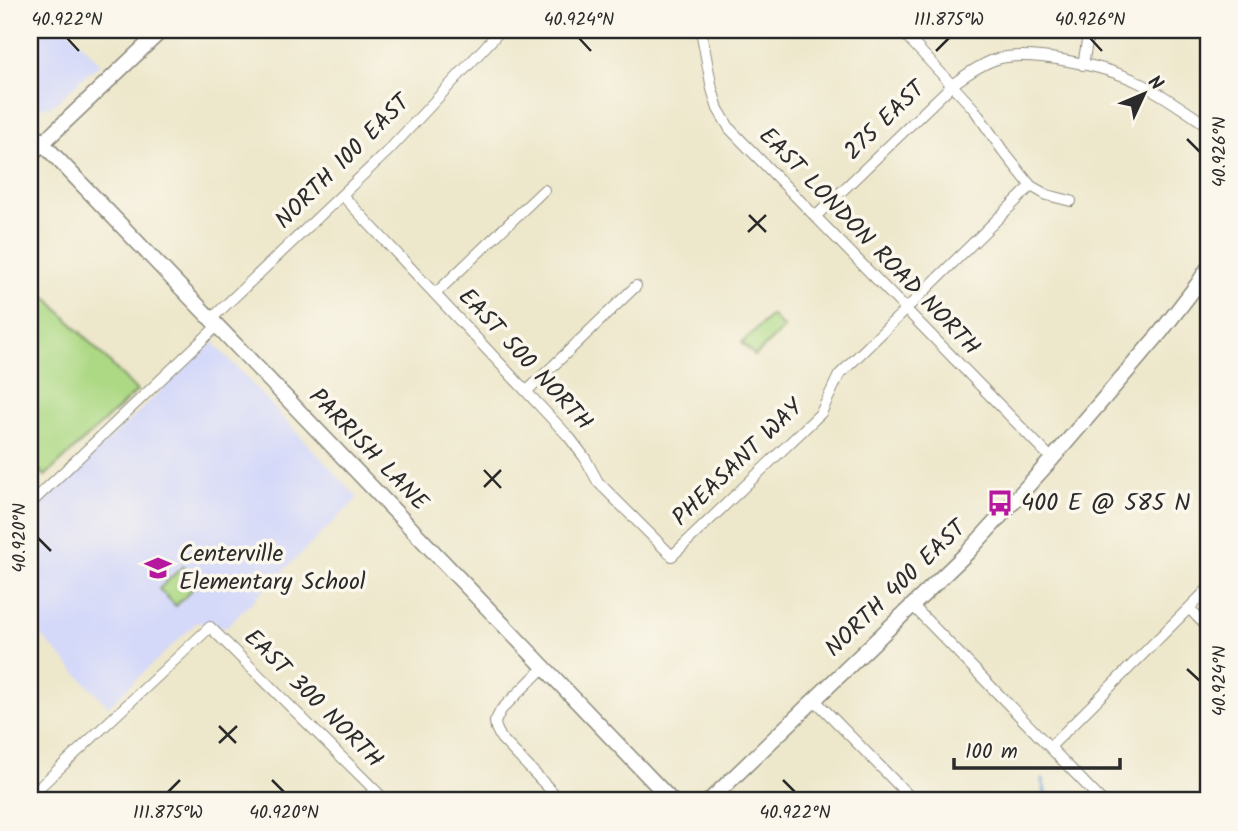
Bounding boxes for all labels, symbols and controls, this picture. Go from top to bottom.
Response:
text: 40.922°N [31,6,103,35]
text: 40.924°N [544,6,614,35]
text: 111.875°W [914,6,984,35]
text: 40.926°N [1055,6,1125,35]
north arrow [1108,60,1178,130]
text: N [1140,69,1170,98]
street label: 275 EAST [835,70,937,170]
street label: NORTH 100 EAST [266,83,422,239]
text: 40.926°N [1206,117,1235,187]
street label: EAST LONDON ROAD NORTH [749,118,989,366]
street label: EAST 500 NORTH [448,279,602,441]
street label: PARRISH LANE [299,379,438,522]
street label: PHEASANT WAY [663,389,814,536]
place label: 400 E @ 585 N [1021,484,1190,523]
bus stop icon: 400 E @ 585 N [985,488,1015,518]
text: 40.920°N [6,503,35,573]
street label: NORTH 400 EAST [816,509,977,667]
place label: Centerville Elementary School [179,535,366,602]
school or university icon: Centerville Elementary School [143,553,173,583]
street label: EAST 300 NORTH [234,620,392,778]
text: 40.924°N [1206,646,1235,716]
scale bar [954,726,1121,770]
text: 100 m [965,736,1018,769]
text: 111.875°W [133,799,203,828]
text: 40.920°N [249,799,319,828]
text: 40.922°N [759,799,831,828]

